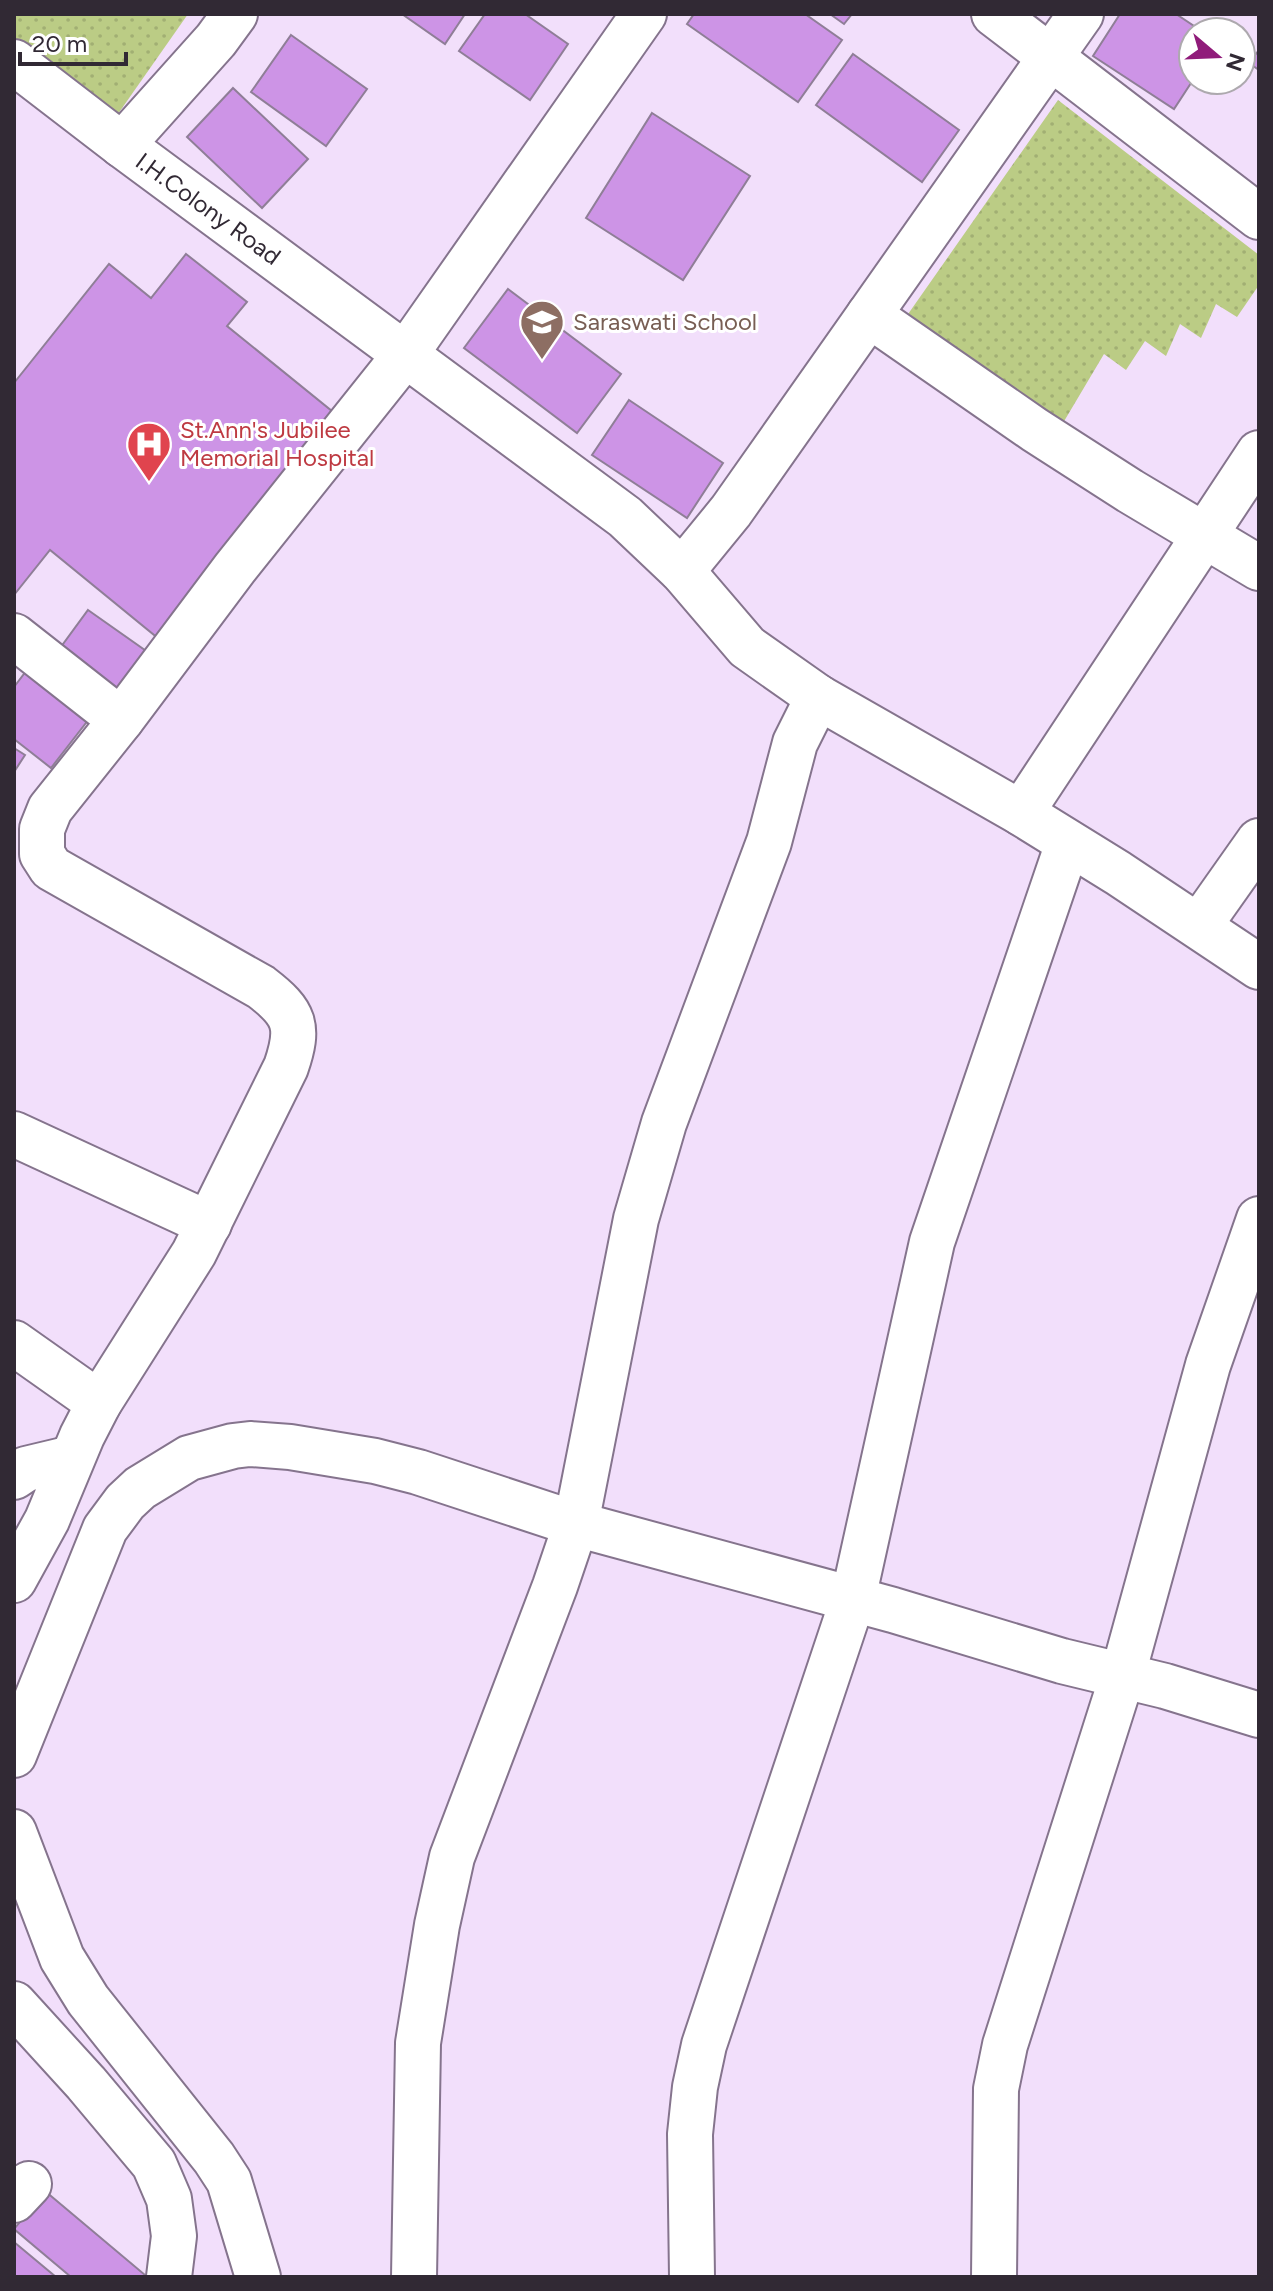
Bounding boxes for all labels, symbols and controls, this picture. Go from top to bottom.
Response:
scale bar [20,16,126,66]
north arrow [1177,16,1257,96]
text: 20 m [32,29,87,58]
text: N [1220,50,1251,75]
street label: I.H.Colony Road [130,146,286,271]
school or university icon: Saraswati School [518,298,566,361]
place label: Saraswati School [573,307,757,336]
place label: St.Ann's Jubilee Memorial Hospital [180,415,374,472]
hospital icon: St.Ann's Jubilee Memorial Hospital [125,420,173,483]

